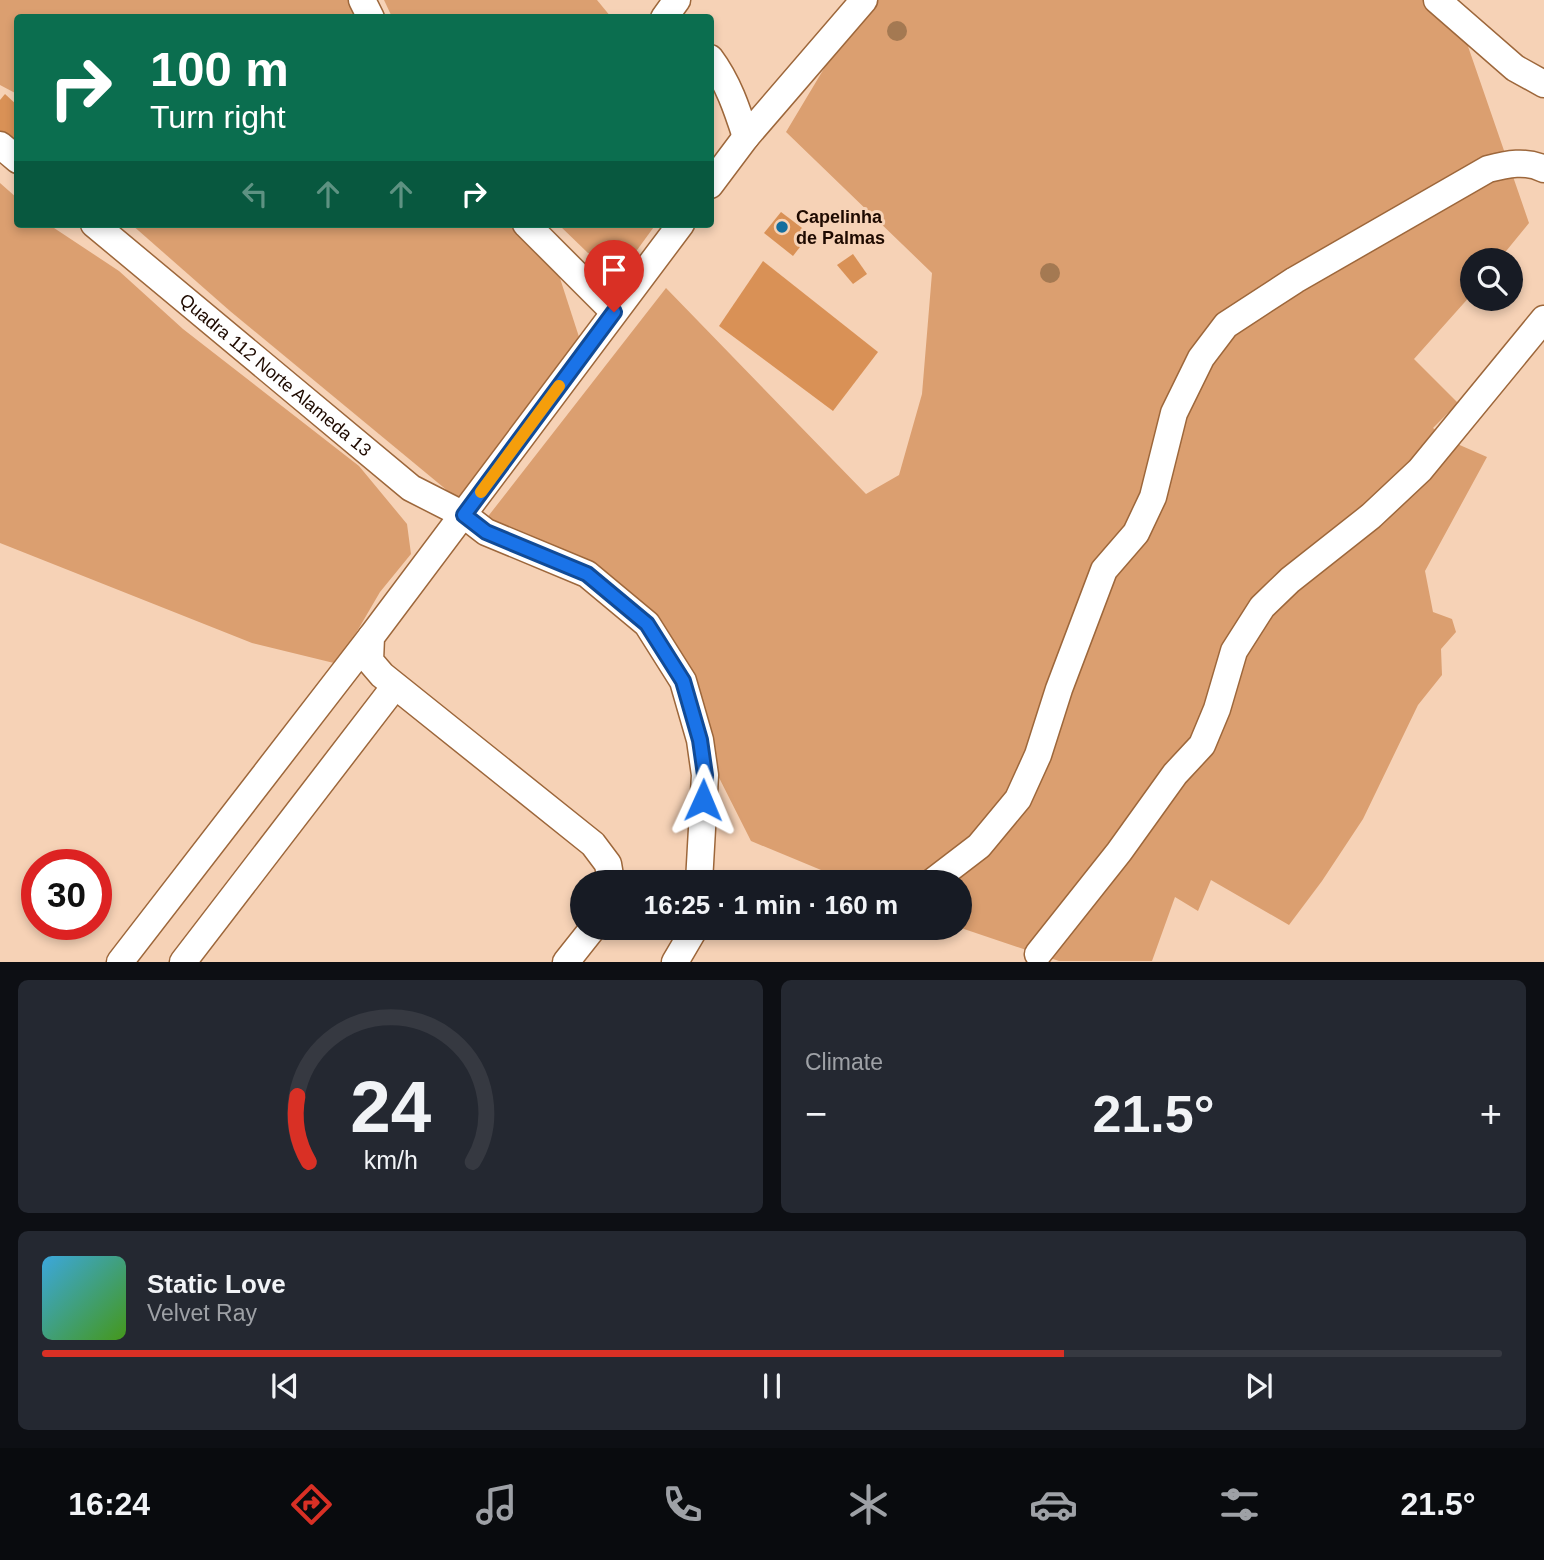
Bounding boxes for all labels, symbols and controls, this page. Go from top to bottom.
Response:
icon: right [35,42,126,133]
text: 100 m [150,42,289,96]
text: Turn right [150,99,286,135]
icon: left [236,175,274,213]
icon: ahead [309,175,347,213]
icon: ahead [382,175,420,213]
icon: right [455,175,493,213]
place label: Capelinha de Palmas [796,207,885,248]
marker: Capelinha de Palmas [774,219,790,235]
pin [584,240,644,312]
map controls [1460,248,1523,311]
button: search [1460,248,1523,311]
icon: arrive [595,251,633,289]
street label: Quadra 112 Norte Alameda 13 [176,290,375,460]
position arrow [666,763,740,837]
speed limit sign: 30 [21,849,112,940]
text: 16:25 · 1 min · 160 m [644,890,898,920]
text: Climate [805,1049,883,1075]
text: 24 [350,1067,431,1148]
text: 21.5° [1092,1085,1215,1143]
text: − [805,1093,827,1135]
text: + [1480,1093,1502,1135]
text: km/h [363,1146,418,1174]
text: Static Love [147,1269,286,1299]
text: Velvet Ray [147,1300,257,1326]
icon: previous [266,1367,304,1405]
icon: pause [753,1367,791,1405]
icon: next [1240,1367,1278,1405]
icon: directions [287,1480,336,1529]
icon: music [472,1480,521,1529]
icon: phone [658,1480,707,1529]
icon: climate [844,1480,893,1529]
icon: car [1029,1480,1078,1529]
icon: filters [1215,1480,1264,1529]
text: 16:24 [68,1486,150,1522]
text: 21.5° [1401,1486,1476,1522]

